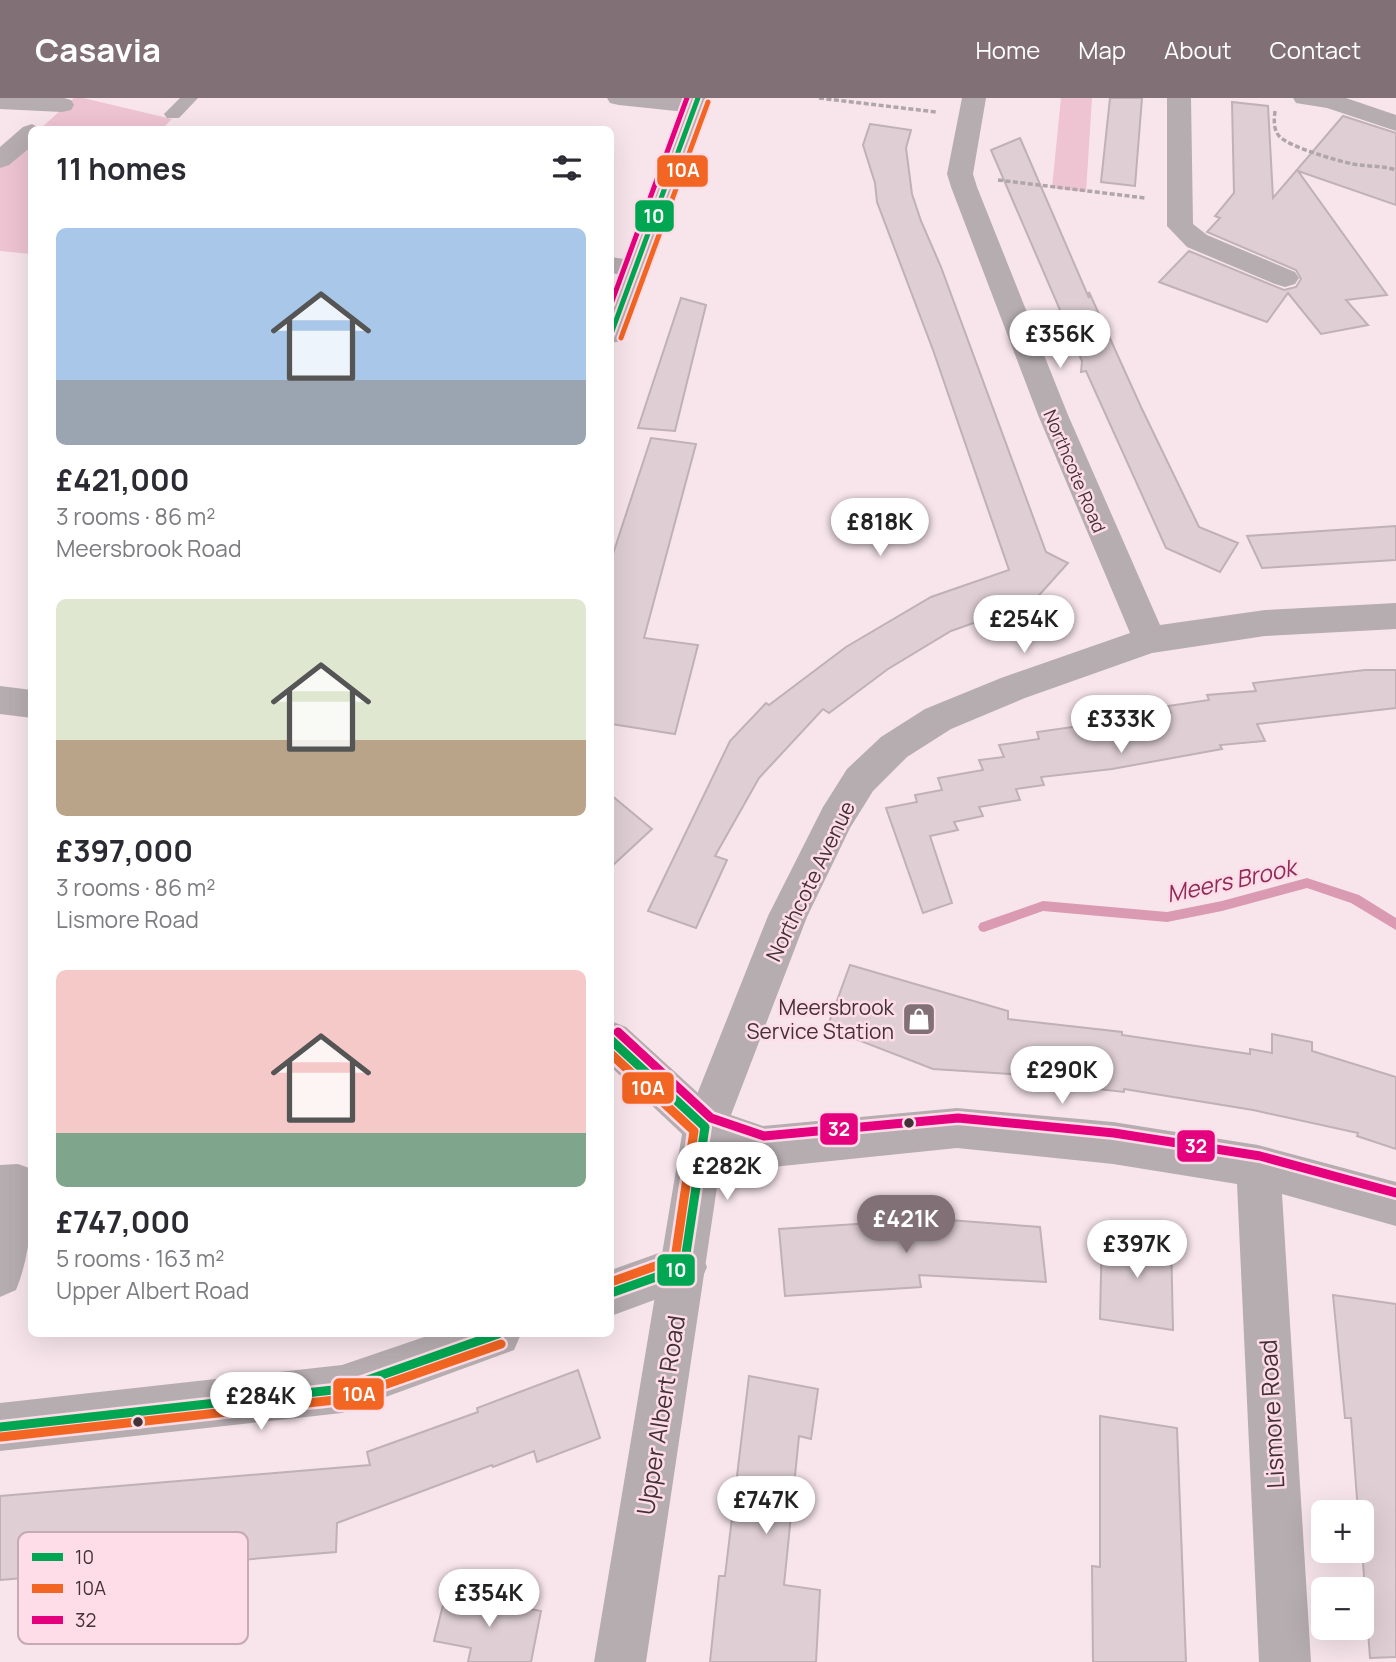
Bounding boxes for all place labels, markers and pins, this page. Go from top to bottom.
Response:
pin: £356K [1011,310,1109,370]
pin: £818K [831,498,929,558]
pin: £254K [975,596,1073,655]
pin: £333K [1072,696,1170,755]
place label: Meersbrook Service Station [747,993,895,1045]
shop icon: Meersbrook Service Station [900,1000,938,1038]
pin: £290K [1013,1046,1111,1106]
unlabelled marker [902,1116,916,1130]
pin: £282K [678,1142,776,1202]
pin: £421K [857,1196,955,1255]
pin: £397K [1088,1220,1186,1280]
pin: £284K [212,1372,310,1432]
unlabelled marker [131,1415,145,1429]
pin: £747K [717,1476,815,1536]
pin: £354K [440,1570,538,1629]

